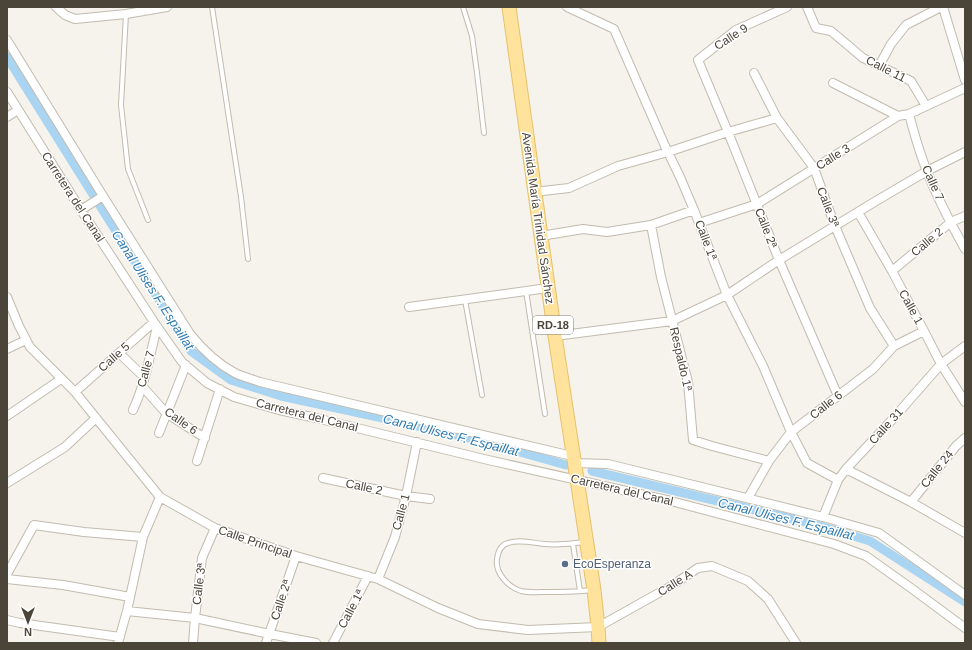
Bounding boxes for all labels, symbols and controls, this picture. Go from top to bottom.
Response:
street label: Calle 9 [712,21,751,53]
street label: Calle 11 [864,53,909,85]
street label: Avenida María Trinidad Sánchez [519,131,557,305]
street label: Calle 3 [813,141,853,173]
street label: Carretera del Canal [39,149,107,245]
street label: Calle 7 [919,163,947,203]
street label: Calle 3ª [814,185,842,230]
street label: Calle 2ª [752,206,780,251]
street label: Calle 1ª [692,218,720,263]
street label: Calle 2 [908,224,946,259]
water label: Canal Ulises F. Espaillat [109,228,198,354]
street label: Calle 1 [896,287,926,327]
road number: RD-18 [533,316,573,334]
street label: Respaldo 1ª [667,326,695,393]
street label: Calle 5 [95,339,133,375]
street label: Calle 7 [134,349,158,389]
street label: Calle 6 [807,388,845,422]
street label: Carretera del Canal [255,396,359,434]
street label: Calle 6 [162,405,201,438]
street label: Calle 31 [866,405,906,447]
water label: Canal Ulises F. Espaillat [382,411,522,459]
street label: Calle 24 [918,447,956,491]
street label: Carretera del Canal [569,471,675,509]
street label: Calle 2 [344,476,384,498]
street label: Calle 1 [389,492,413,532]
water label: Canal Ulises F. Espaillat [717,495,857,543]
street label: Calle Principal [216,523,294,561]
place label: EcoEsperanza [573,557,651,571]
marker: EcoEsperanza [560,559,570,569]
street label: Calle 3ª [190,562,209,606]
street label: Calle A [655,567,695,599]
street label: Calle 2ª [268,577,294,622]
street label: Calle 1ª [335,587,367,631]
north arrow [8,602,48,642]
text: N [24,626,32,638]

